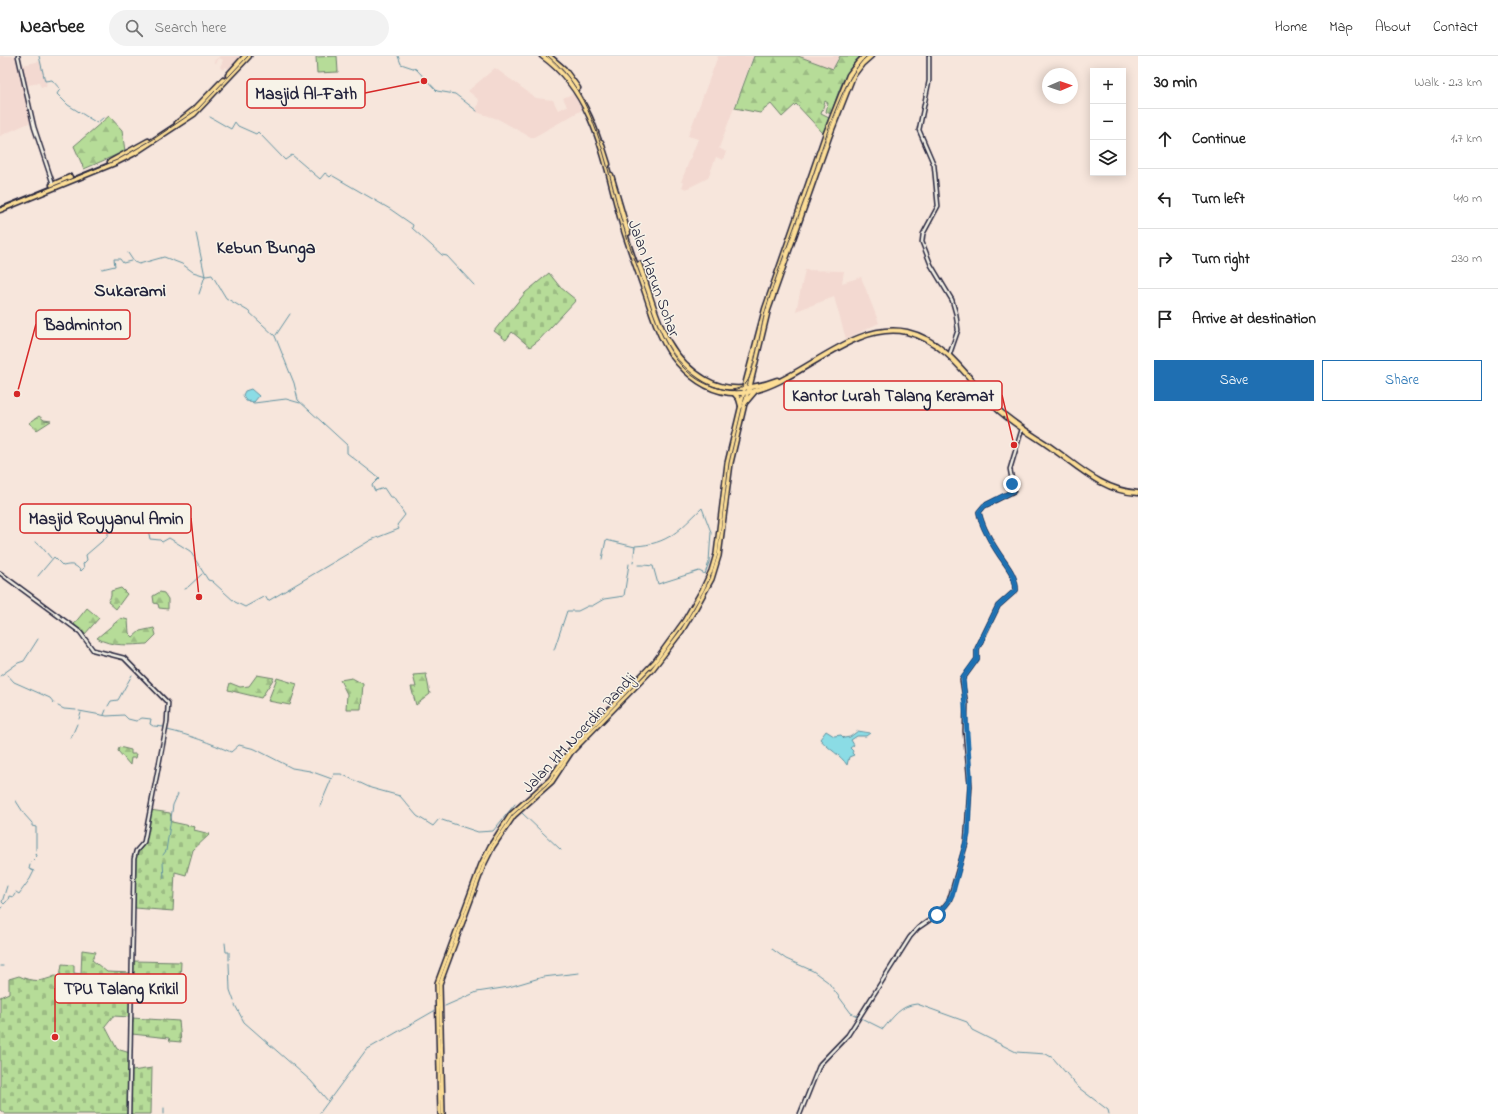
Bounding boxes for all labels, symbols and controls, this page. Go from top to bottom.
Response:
search box [109,10,389,46]
text: Nearbee [20,14,85,41]
icon: search [123,17,145,39]
text: Search here [155,17,226,39]
text: Home [1275,17,1307,38]
text: Map [1329,17,1353,38]
text: About [1375,17,1411,38]
text: Contact [1433,17,1478,38]
north arrow [1042,68,1078,104]
map controls [1090,68,1126,176]
button: + [1090,68,1126,104]
text: 30 min [1154,70,1197,95]
text: Walk · 2.3 km [1414,73,1482,92]
callout: Masjid Al-Fath [247,79,365,108]
text: Masjid Al-Fath [255,82,357,107]
button: − [1090,104,1126,140]
icon: ahead [1154,128,1176,150]
text: Continue [1192,128,1246,150]
text: 1.7 km [1451,129,1482,148]
button: layers [1090,140,1126,176]
icon: left [1154,188,1176,210]
text: Turn left [1192,188,1245,210]
text: 410 m [1454,189,1482,208]
street label: Jalan Harun Sohar [621,217,685,341]
district label: Kebun Bunga [217,236,316,263]
icon: right [1154,248,1176,270]
text: Turn right [1192,248,1250,270]
text: 230 m [1451,249,1482,268]
district label: Sukarami [94,279,166,305]
icon: arrive [1154,308,1176,330]
text: Arrive at destination [1192,308,1316,330]
callout: Badminton [36,310,130,339]
text: Badminton [43,313,122,338]
button: Save [1154,360,1314,401]
button: Share [1322,360,1482,401]
callout: Kantor Lurah Talang Keramat [784,381,1002,410]
text: Kantor Lurah Talang Keramat [792,384,994,411]
route end [1003,475,1021,493]
callout: Masjid Royyanul Amin [20,504,191,533]
text: Masjid Royyanul Amin [28,507,184,534]
street label: Jalan HM Noerdin Pandji [517,667,642,799]
route start [928,906,946,924]
callout: TPU Talang Krikil [55,974,186,1003]
text: TPU Talang Krikil [64,977,179,1004]

